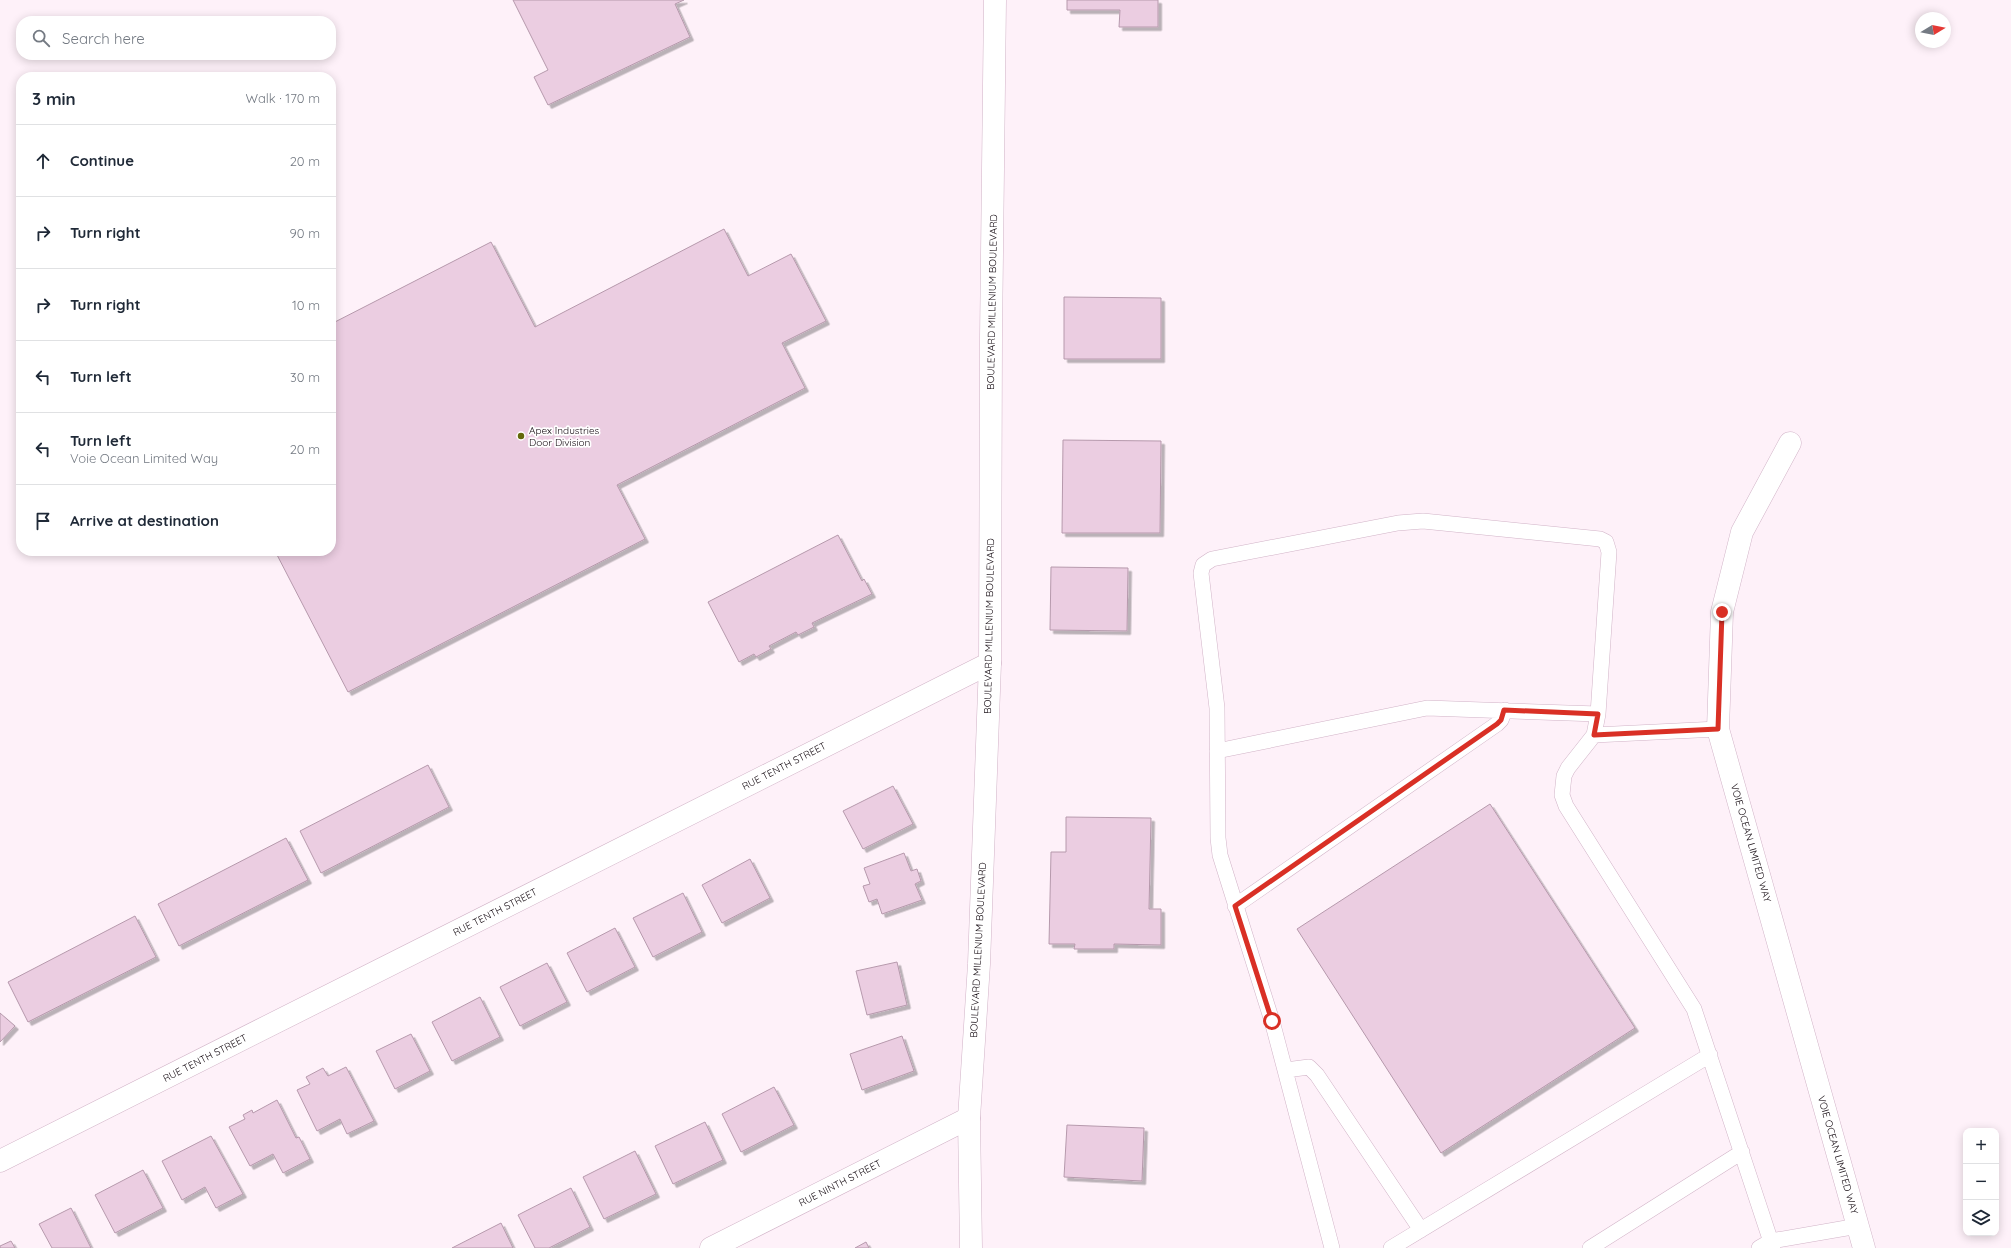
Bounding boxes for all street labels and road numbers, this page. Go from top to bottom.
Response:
street label: BOULEVARD MILLENIUM BOULEVARD [984,214,1000,390]
street label: BOULEVARD MILLENIUM BOULEVARD [981,538,997,714]
street label: RUE TENTH STREET [740,739,828,793]
street label: VOIE OCEAN LIMITED WAY [1728,782,1774,904]
street label: BOULEVARD MILLENIUM BOULEVARD [967,862,989,1038]
street label: RUE TENTH STREET [451,885,539,939]
street label: RUE TENTH STREET [161,1031,249,1085]
street label: VOIE OCEAN LIMITED WAY [1815,1094,1861,1216]
street label: RUE NINTH STREET [797,1157,883,1209]

